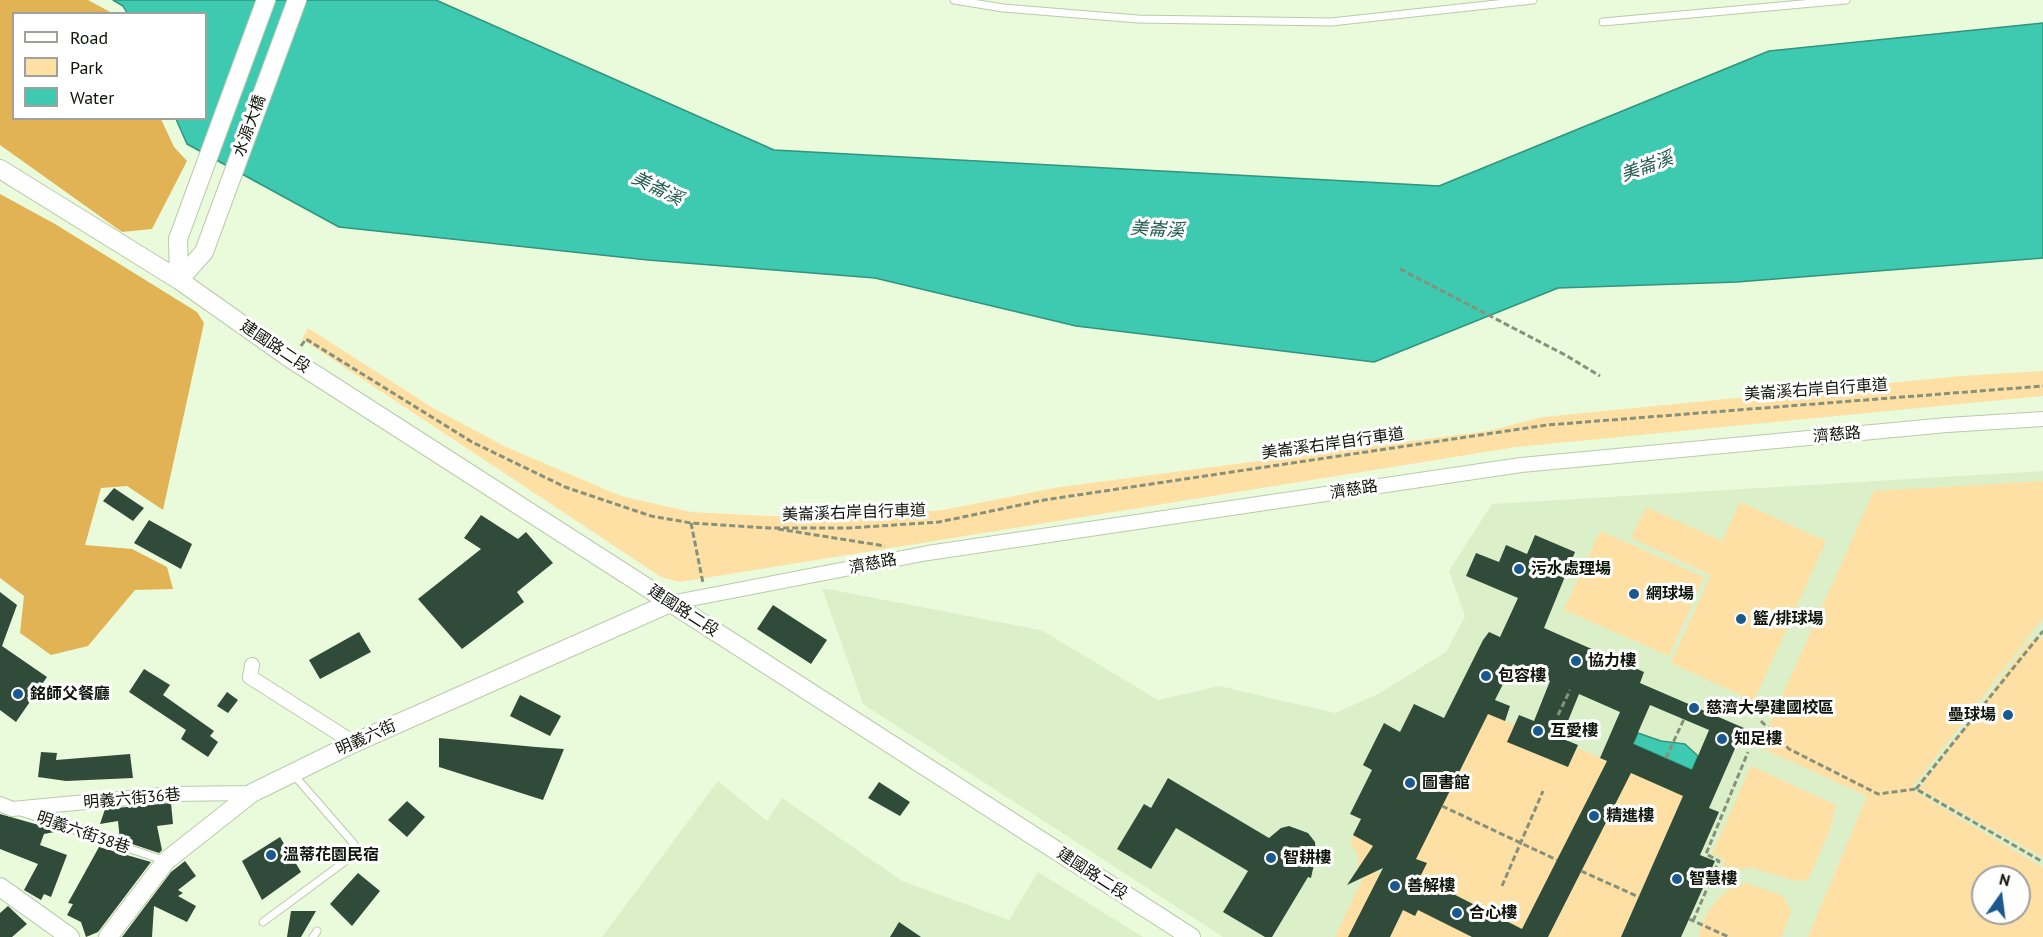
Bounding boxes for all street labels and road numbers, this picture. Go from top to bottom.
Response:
street label: 水源大橋 [230,93,270,159]
street label: 建國路二段 [236,317,314,377]
street label: 美崙溪右岸自行車道 [1744,375,1888,405]
street label: 濟慈路 [1812,423,1862,447]
street label: 美崙溪右岸自行車道 [1260,424,1406,464]
street label: 濟慈路 [1329,477,1379,503]
street label: 美崙溪右岸自行車道 [782,501,926,525]
street label: 濟慈路 [848,550,898,578]
street label: 建國路二段 [644,581,722,641]
street label: 明義六街 [333,716,399,760]
street label: 明義六街36巷 [83,785,181,813]
street label: 明義六街38巷 [34,808,132,858]
street label: 建國路二段 [1053,844,1131,904]

